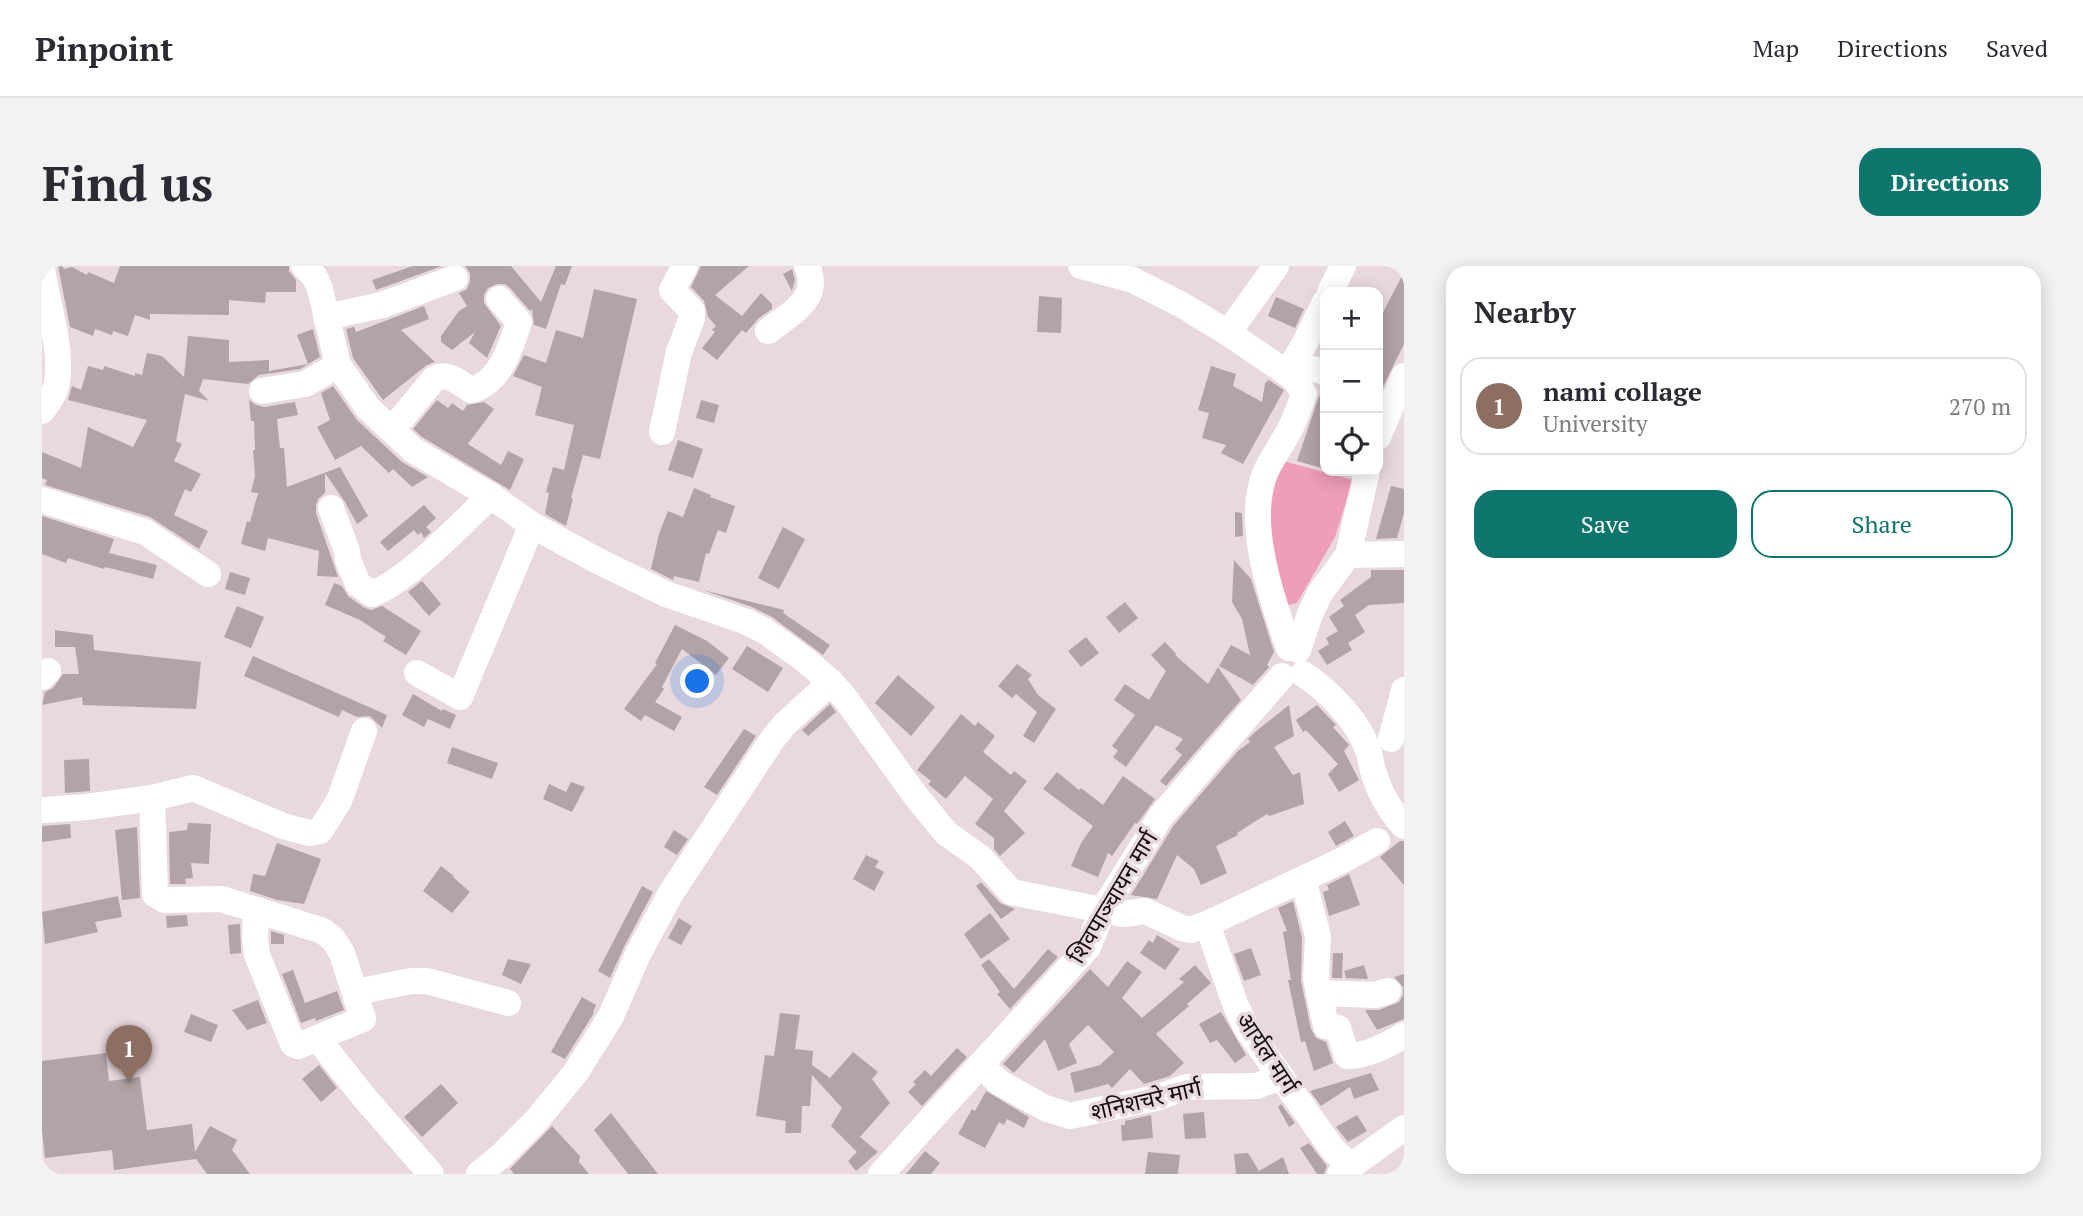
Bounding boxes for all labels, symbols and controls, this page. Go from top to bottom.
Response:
text: Pinpoint [35,27,173,70]
text: Map [1753,32,1799,64]
text: Directions [1837,32,1948,64]
text: Saved [1986,32,2048,64]
button: Directions [1859,148,2041,216]
text: Find us [42,150,213,215]
map controls [1320,287,1383,476]
button: + [1320,287,1383,350]
text: Nearby [1474,292,1576,332]
button: − [1320,350,1383,413]
text: nami collage [1543,374,1702,408]
text: 1 [1493,391,1506,422]
text: 270 m [1949,391,2011,422]
text: University [1543,408,1648,439]
button: locate [1320,413,1383,476]
button: Save [1474,490,1737,558]
button: Share [1751,490,2013,558]
your location [680,664,714,698]
street label: शिवपाञ्चायन मार्ग [1061,824,1165,969]
street label: आर्यल मार्ग [1230,1006,1306,1100]
pin: 1 [106,1025,152,1083]
street label: शनिशचरे मार्ग [1088,1072,1205,1127]

